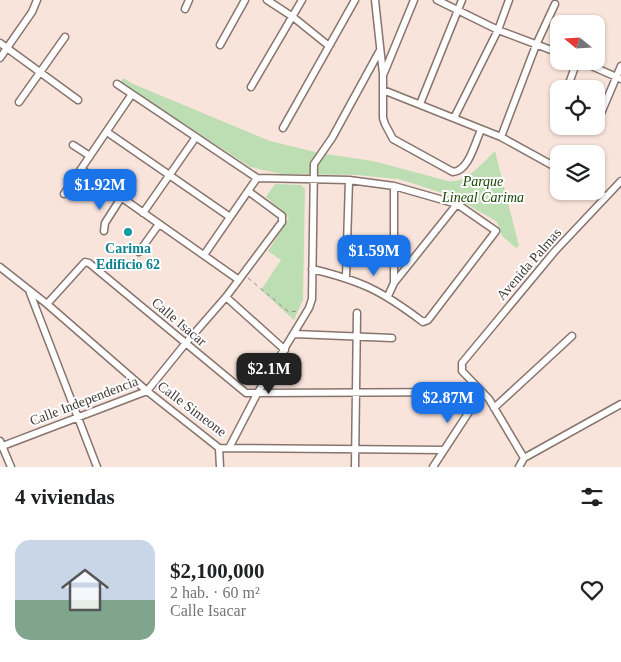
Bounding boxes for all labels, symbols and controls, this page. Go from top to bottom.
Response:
north arrow [550,15,605,70]
map controls [550,15,605,200]
button: locate [550,80,605,135]
button: layers [550,145,605,200]
pin: $1.92M [59,168,141,211]
park label: Parque Lineal Carima [441,174,524,205]
text: $1.92M [74,176,126,193]
street label: Avenida Palmas [494,225,564,303]
marker: Carima Edificio 62 [122,226,134,238]
pin: $1.59M [333,234,415,277]
place label: Carima Edificio 62 [96,241,160,272]
text: $1.59M [348,242,400,259]
street label: Calle Isacar [149,295,210,349]
pin: $2.1M [234,352,304,395]
text: $2.1M [247,360,291,377]
street label: Calle Independencia [28,373,141,429]
street label: Calle Simeone [155,378,229,440]
pin: $2.87M [407,382,489,424]
text: $2.87M [422,389,474,406]
icon: filters [578,483,606,511]
text: 4 viviendas [15,485,115,509]
text: $2,100,000 [170,559,265,583]
icon: home [55,560,115,620]
icon: heart [578,576,606,604]
text: 2 hab. · 60 m² [170,584,260,601]
text: Calle Isacar [170,602,246,619]

